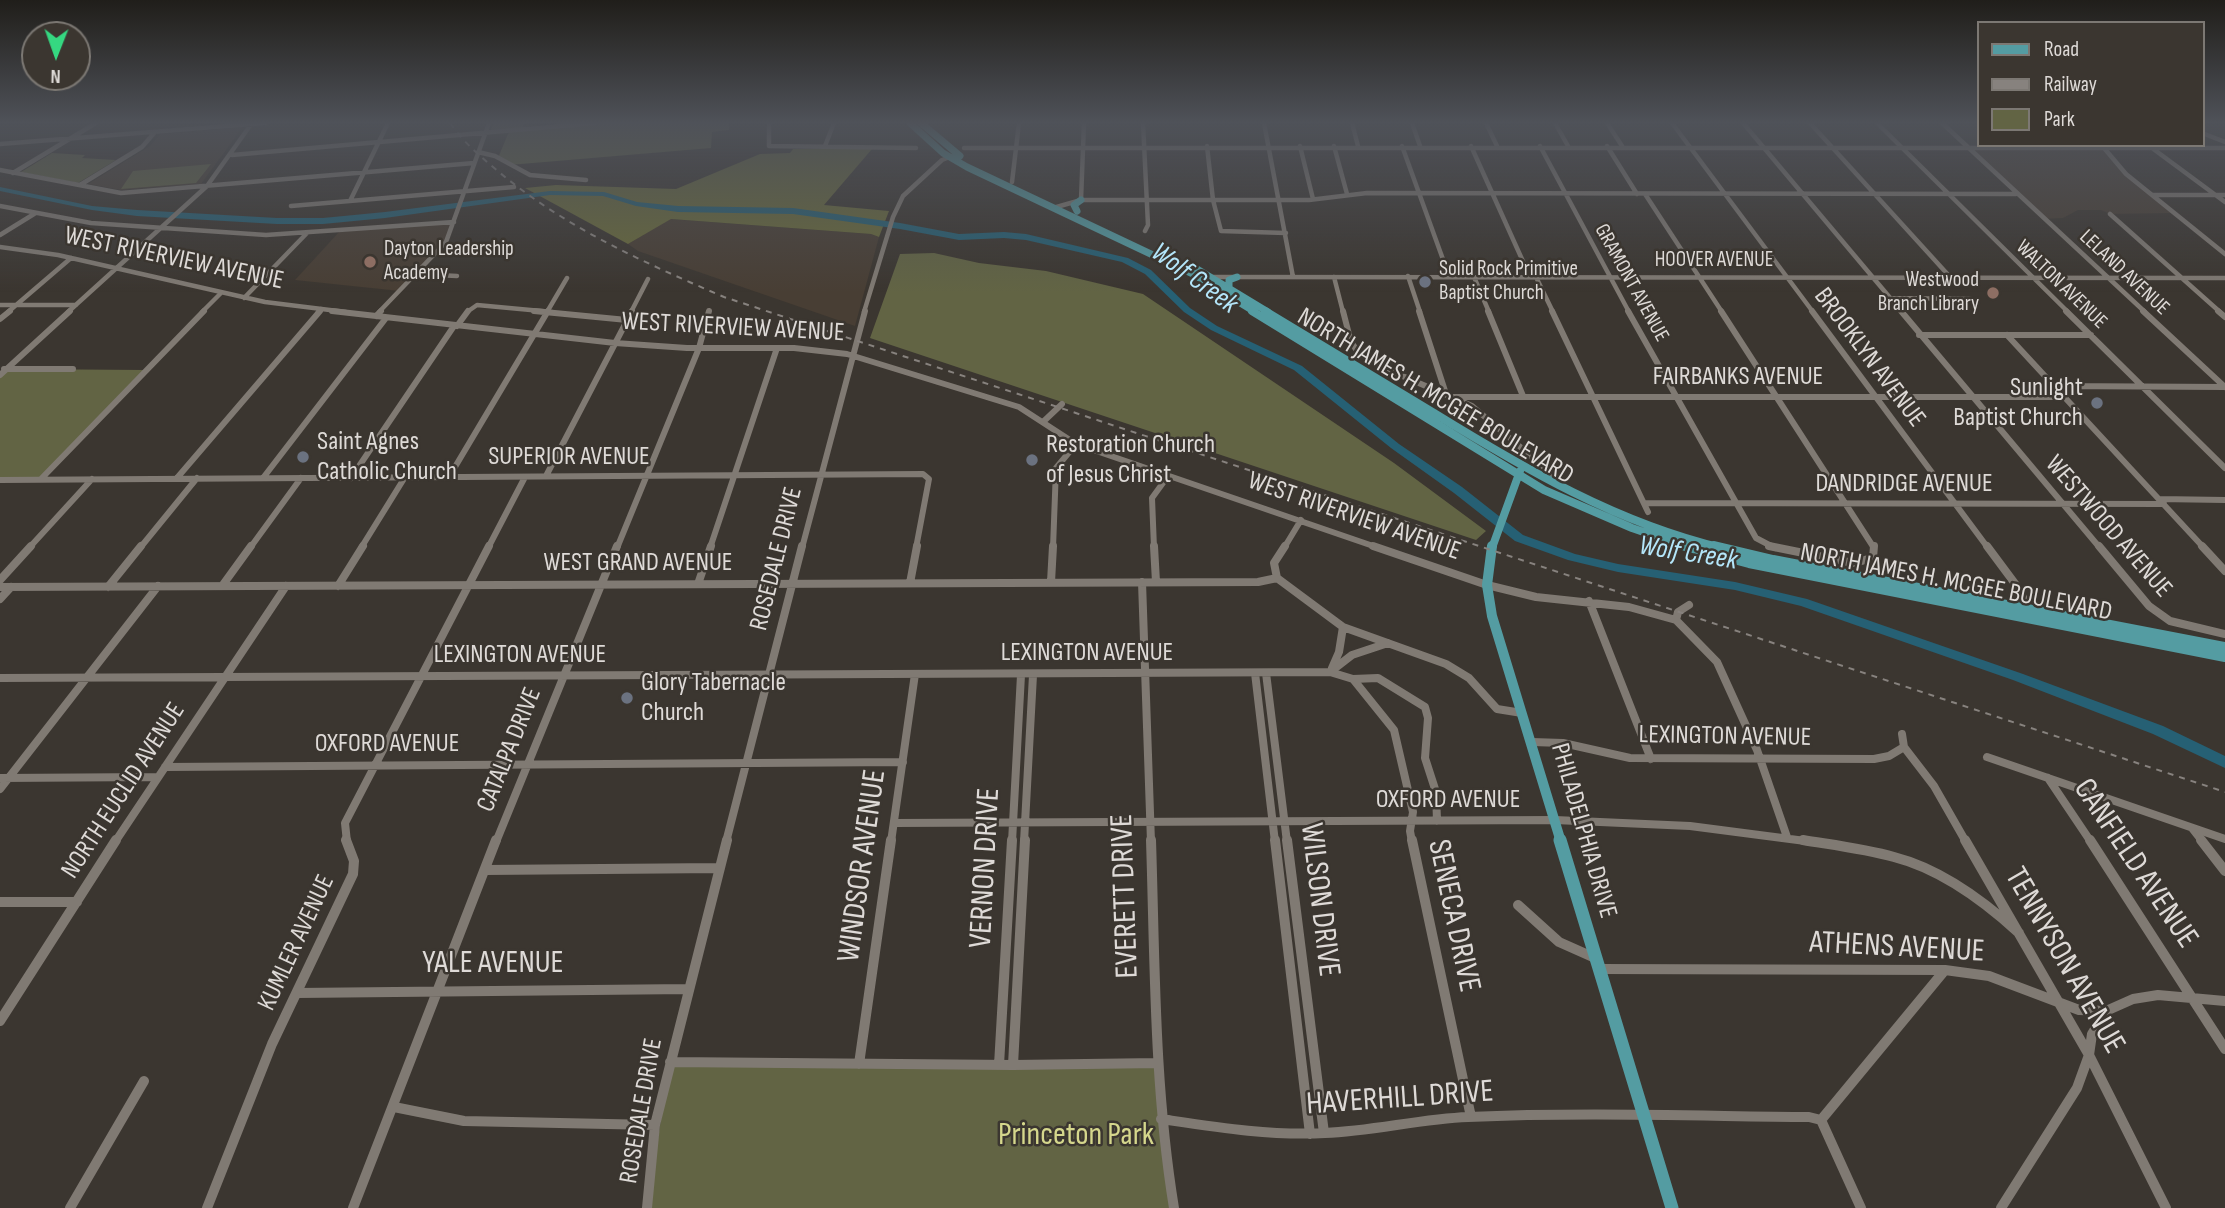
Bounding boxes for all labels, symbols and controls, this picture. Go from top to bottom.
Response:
north arrow [21,21,91,91]
legend [1976,21,2204,147]
text: Road [2044,37,2079,62]
text: N [50,64,61,87]
text: Railway [2044,72,2097,97]
text: Park [2044,107,2075,132]
street label: GRAMONT AVENUE [1588,220,1674,346]
street label: WEST RIVERVIEW AVENUE [62,221,286,297]
street label: LELAND AVENUE [2074,225,2174,321]
street label: WALTON AVENUE [2010,235,2112,335]
water label: Wolf Creek [1144,236,1244,322]
place label: Dayton Leadership Academy [384,237,514,287]
street label: HOOVER AVENUE [1655,248,1773,274]
marker: Dayton Leadership Academy [362,254,378,270]
place label: Solid Rock Primitive Baptist Church [1439,257,1578,307]
place label: Westwood Branch Library [1878,268,1979,318]
marker: Solid Rock Primitive Baptist Church [1417,274,1433,290]
street label: BROOKLYN AVENUE [1806,282,1932,434]
marker: Westwood Branch Library [1985,285,2001,301]
street label: NORTH JAMES H. MCGEE BOULEVARD [1291,302,1579,492]
street label: WEST RIVERVIEW AVENUE [621,307,845,349]
street label: FAIRBANKS AVENUE [1653,361,1823,393]
place label: Sunlight Baptist Church [1953,372,2083,434]
marker: Sunlight Baptist Church [2089,395,2105,411]
place label: Saint Agnes Catholic Church [317,426,457,488]
place label: Restoration Church of Jesus Christ [1046,429,1215,490]
street label: SUPERIOR AVENUE [488,441,650,473]
marker: Saint Agnes Catholic Church [295,449,311,465]
street label: WESTWOOD AVENUE [2038,450,2178,604]
marker: Restoration Church of Jesus Christ [1024,452,1040,468]
street label: WEST RIVERVIEW AVENUE [1243,466,1465,568]
street label: DANDRIDGE AVENUE [1815,468,1993,500]
street label: ROSEDALE DRIVE [744,484,810,634]
water label: Wolf Creek [1636,530,1740,578]
street label: NORTH JAMES H. MCGEE BOULEVARD [1798,537,2114,629]
street label: WEST GRAND AVENUE [543,547,733,579]
street label: LEXINGTON AVENUE [1001,637,1173,669]
street label: LEXINGTON AVENUE [434,639,606,671]
place label: Glory Tabernacle Church [641,667,786,728]
street label: CATALPA DRIVE [471,683,549,817]
marker: Glory Tabernacle Church [619,690,635,706]
street label: NORTH EUCLID AVENUE [56,697,192,885]
street label: LEXINGTON AVENUE [1638,720,1812,754]
street label: OXFORD AVENUE [315,728,459,760]
street label: PHILADELPHIA DRIVE [1543,740,1623,922]
street label: WINDSOR AVENUE [830,767,896,965]
street label: CANFIELD AVENUE [2064,772,2206,956]
street label: OXFORD AVENUE [1376,784,1520,816]
street label: VERNON DRIVE [963,787,1009,949]
street label: EVERETT DRIVE [1104,813,1148,979]
street label: WILSON DRIVE [1291,821,1347,979]
street label: SENECA DRIVE [1418,836,1488,996]
street label: TENNYSON AVENUE [1995,861,2133,1061]
street label: KUMLER AVENUE [252,870,342,1016]
street label: ATHENS AVENUE [1808,924,1986,972]
street label: YALE AVENUE [422,945,564,983]
street label: ROSEDALE DRIVE [614,1036,670,1186]
street label: HAVERHILL DRIVE [1305,1073,1495,1125]
park label: Princeton Park [998,1117,1154,1155]

